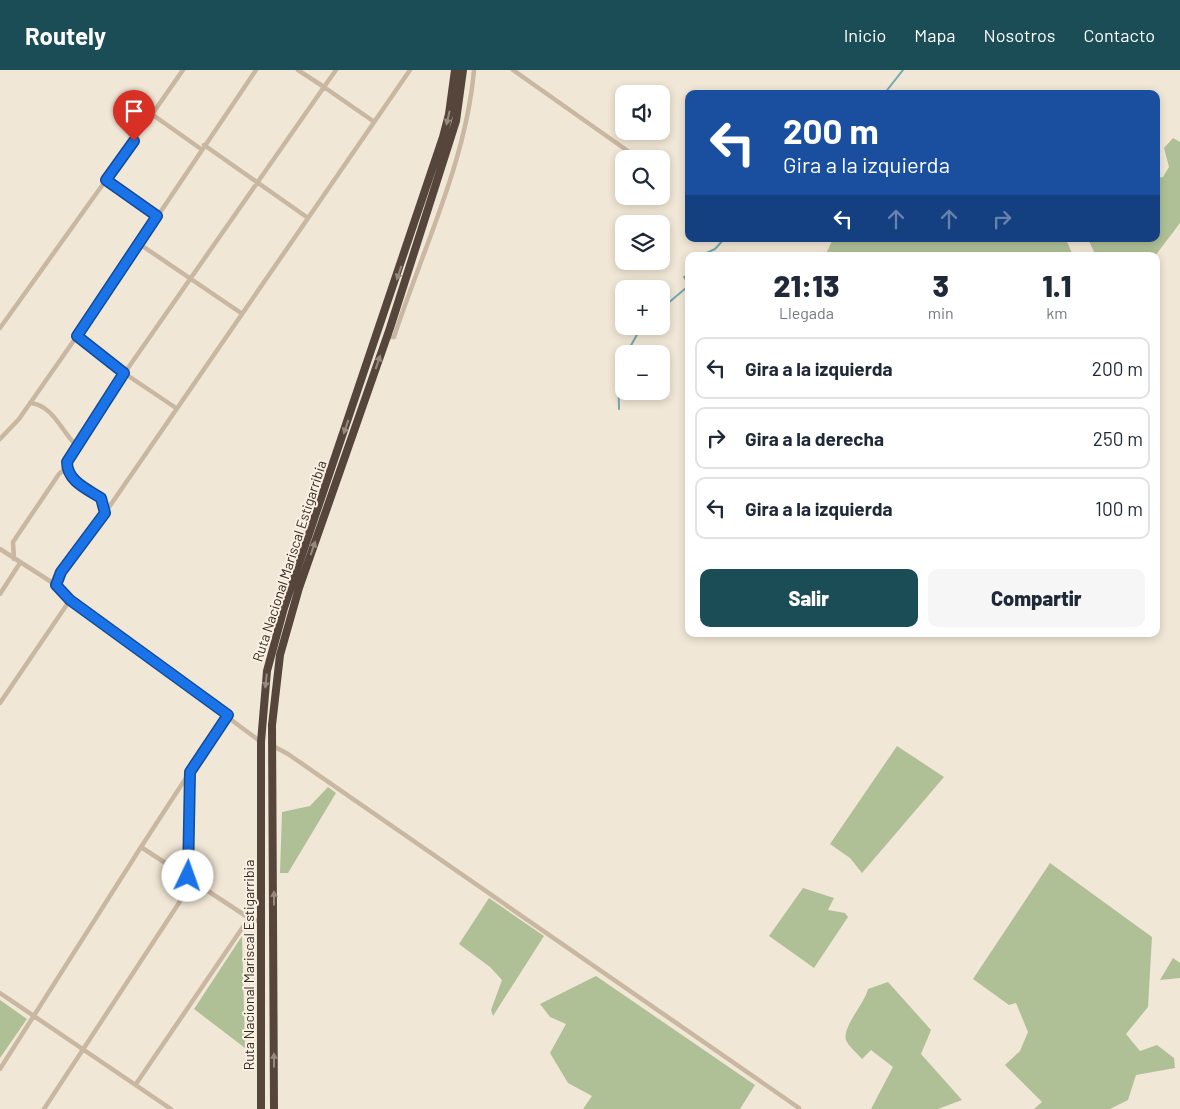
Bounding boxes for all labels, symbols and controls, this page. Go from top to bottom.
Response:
text: Routely [25,21,106,50]
text: Inicio [844,24,886,46]
text: Mapa [914,24,956,46]
text: Nosotros [984,24,1055,46]
text: Contacto [1083,24,1155,46]
map controls [615,85,670,400]
button: sound [615,85,670,140]
pin [113,90,155,141]
icon: arrive [120,97,148,125]
text: 200 m [783,109,879,151]
icon: left [700,110,765,175]
one-way arrow [444,111,452,126]
button: search [615,150,670,205]
text: Gira a la izquierda [783,151,950,177]
icon: left [829,205,857,233]
icon: ahead [882,205,910,233]
icon: ahead [935,205,963,233]
icon: right [988,205,1016,233]
button: layers [615,215,670,270]
one-way arrow [395,266,403,281]
text: 21:13 [773,267,839,303]
text: 3 [933,267,949,303]
text: 1.1 [1042,267,1072,303]
button: + [615,280,670,335]
text: Llegada [779,303,834,322]
text: min [928,303,954,322]
text: km [1046,303,1067,322]
button: − [615,345,670,400]
one-way arrow [374,354,382,369]
icon: left [702,354,730,382]
text: Gira a la izquierda [745,357,893,380]
text: 200 m [1092,357,1143,380]
one-way arrow [342,419,349,434]
icon: right [702,424,730,452]
text: Gira a la derecha [745,427,884,450]
text: 250 m [1093,427,1143,450]
street label: Ruta Nacional Mariscal Estigarribia [248,458,330,664]
icon: left [702,494,730,522]
text: Gira a la izquierda [745,497,893,520]
text: 100 m [1095,497,1143,520]
one-way arrow [309,541,317,556]
button: Salir [700,569,918,627]
button: Compartir [928,569,1145,627]
one-way arrow [262,674,270,690]
position arrow [161,849,213,901]
street label: Ruta Nacional Mariscal Estigarribia [240,860,257,1070]
one-way arrow [270,890,278,906]
one-way arrow [270,1052,278,1068]

